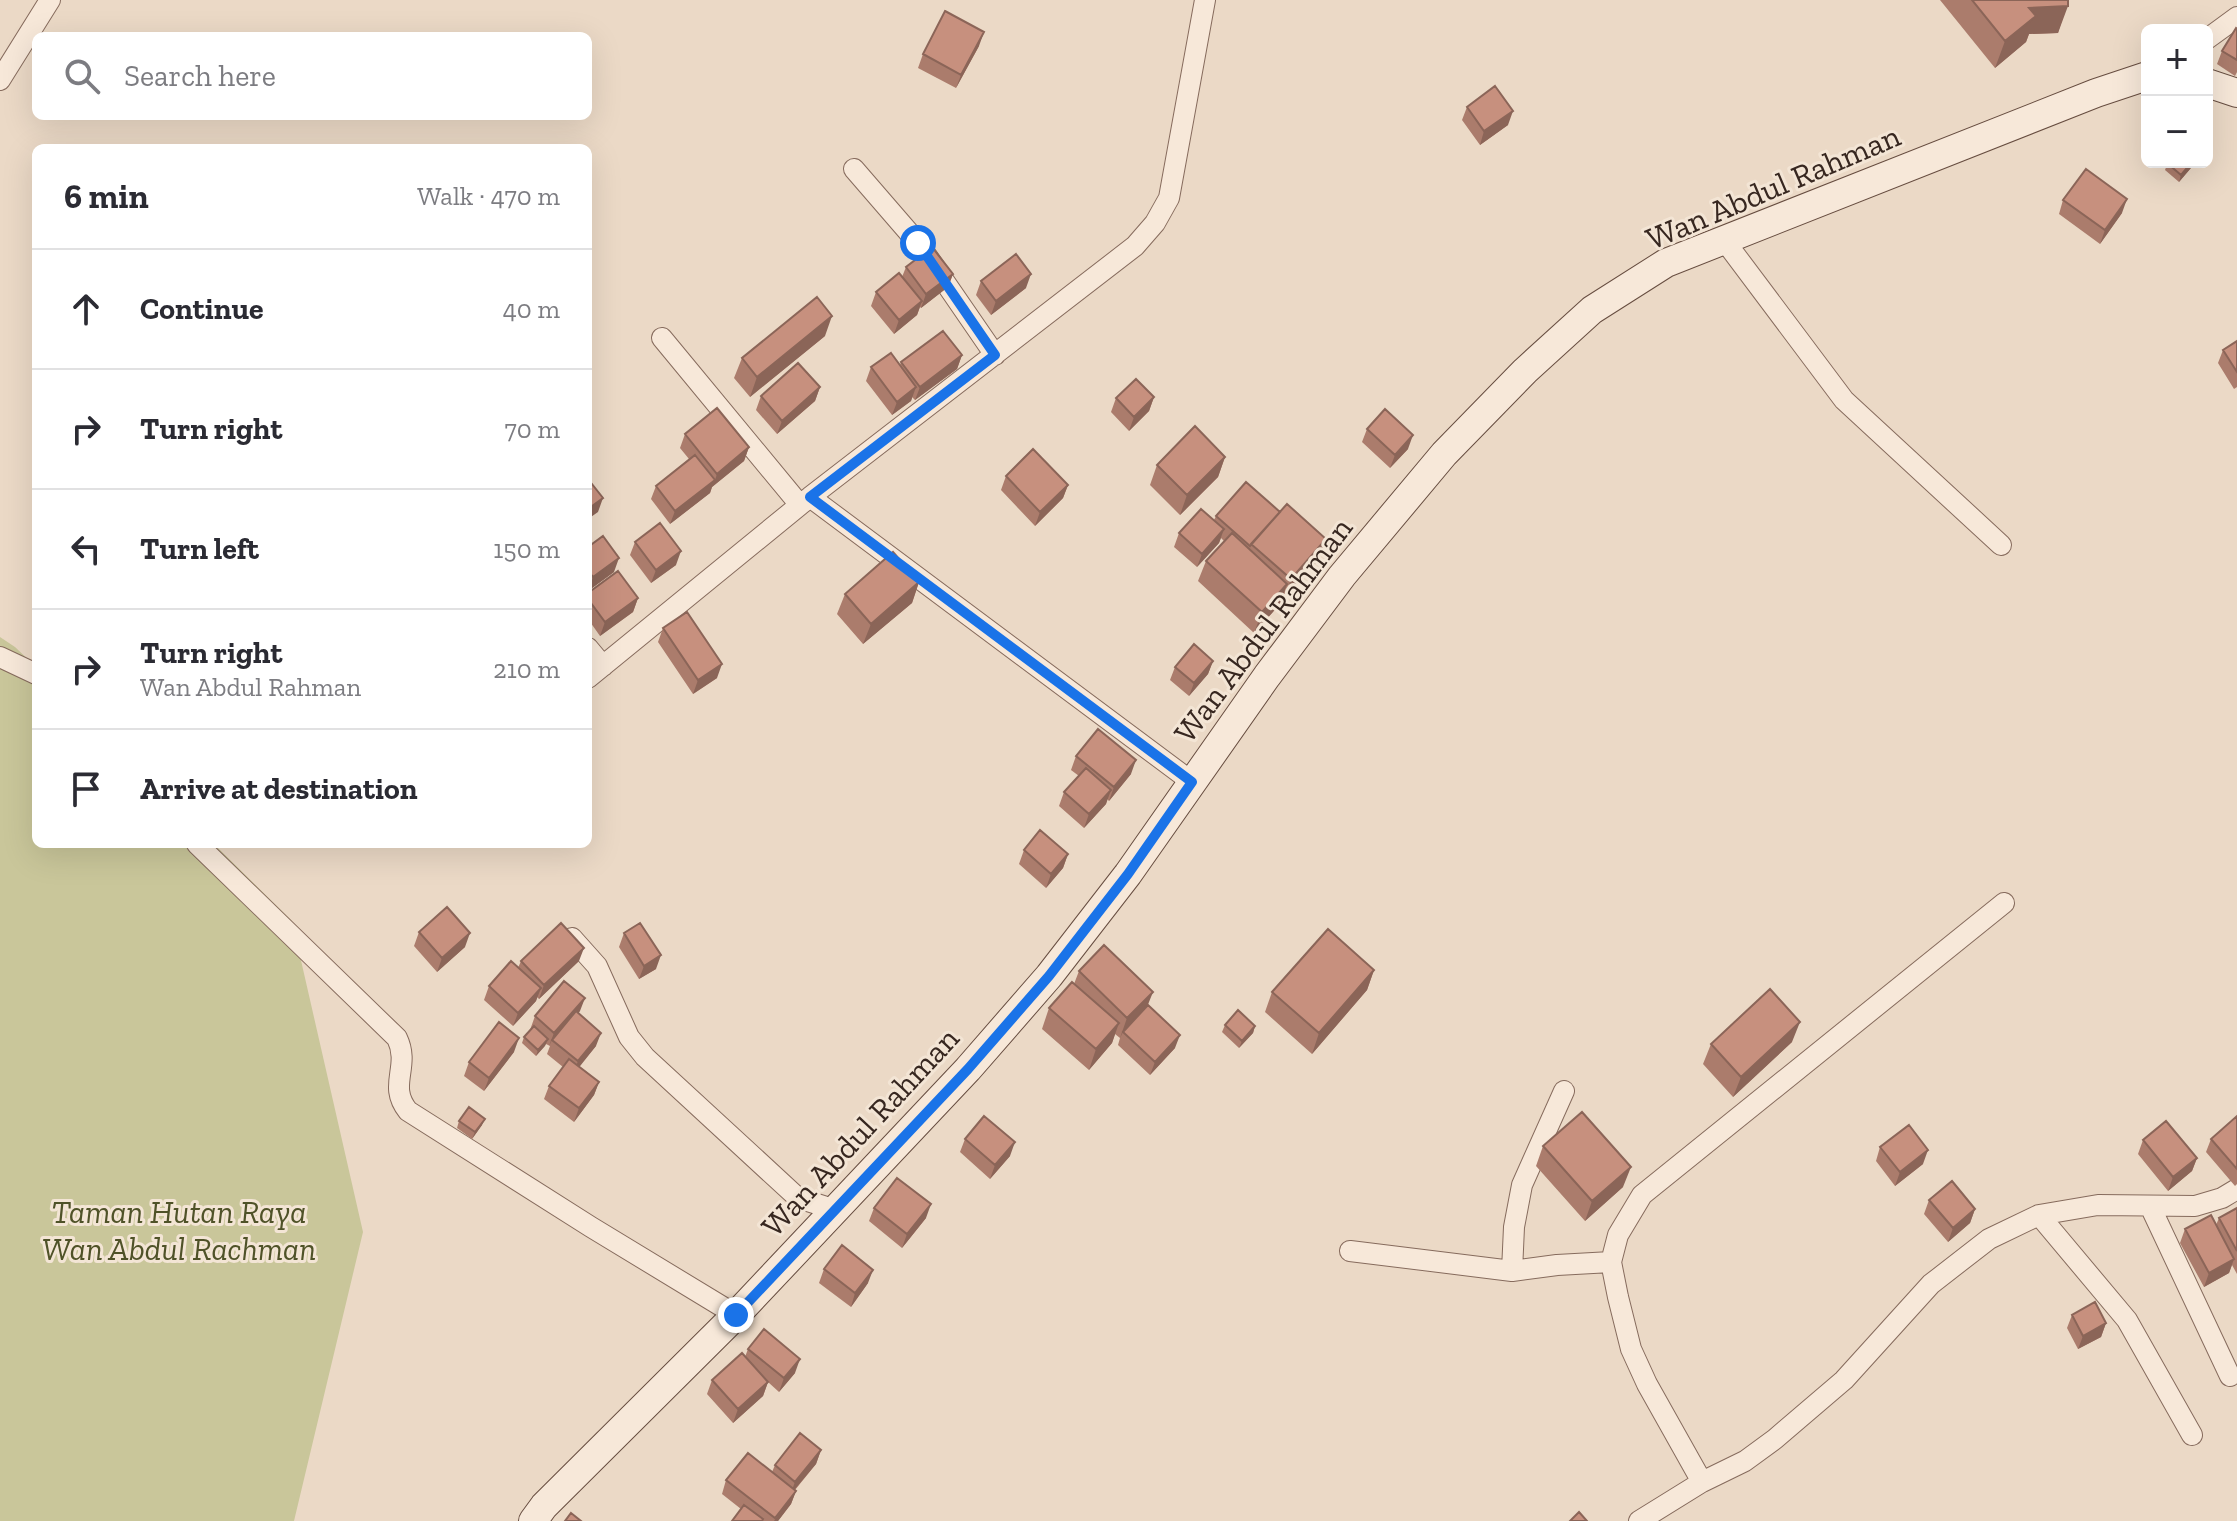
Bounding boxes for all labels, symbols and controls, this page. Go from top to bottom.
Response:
map controls [2141,24,2213,168]
button: + [2141,24,2213,96]
search box [32,32,592,120]
icon: search [60,54,104,98]
text: Search here [124,58,276,94]
button: − [2141,96,2213,168]
street label: Wan Abdul Rahman [1640,116,1906,258]
text: 6 min [64,176,149,217]
text: Walk · 470 m [417,180,560,212]
route start [900,225,936,261]
icon: ahead [64,287,108,331]
text: Continue [140,291,264,327]
text: 40 m [503,293,560,325]
icon: right [64,407,108,451]
text: Turn right [140,411,282,447]
text: 70 m [504,413,560,445]
street label: Wan Abdul Rahman [1166,509,1360,750]
icon: left [64,527,108,571]
text: Turn left [140,531,259,567]
text: 150 m [493,533,560,565]
text: Turn right [140,635,282,671]
icon: right [64,647,108,691]
text: 210 m [493,653,560,685]
text: Wan Abdul Rahman [140,671,361,703]
icon: arrive [64,767,108,811]
text: Arrive at destination [140,771,417,807]
street label: Wan Abdul Rahman [753,1019,967,1245]
park label: Taman Hutan Raya Wan Abdul Rachman [42,1193,316,1268]
route end [718,1297,754,1333]

